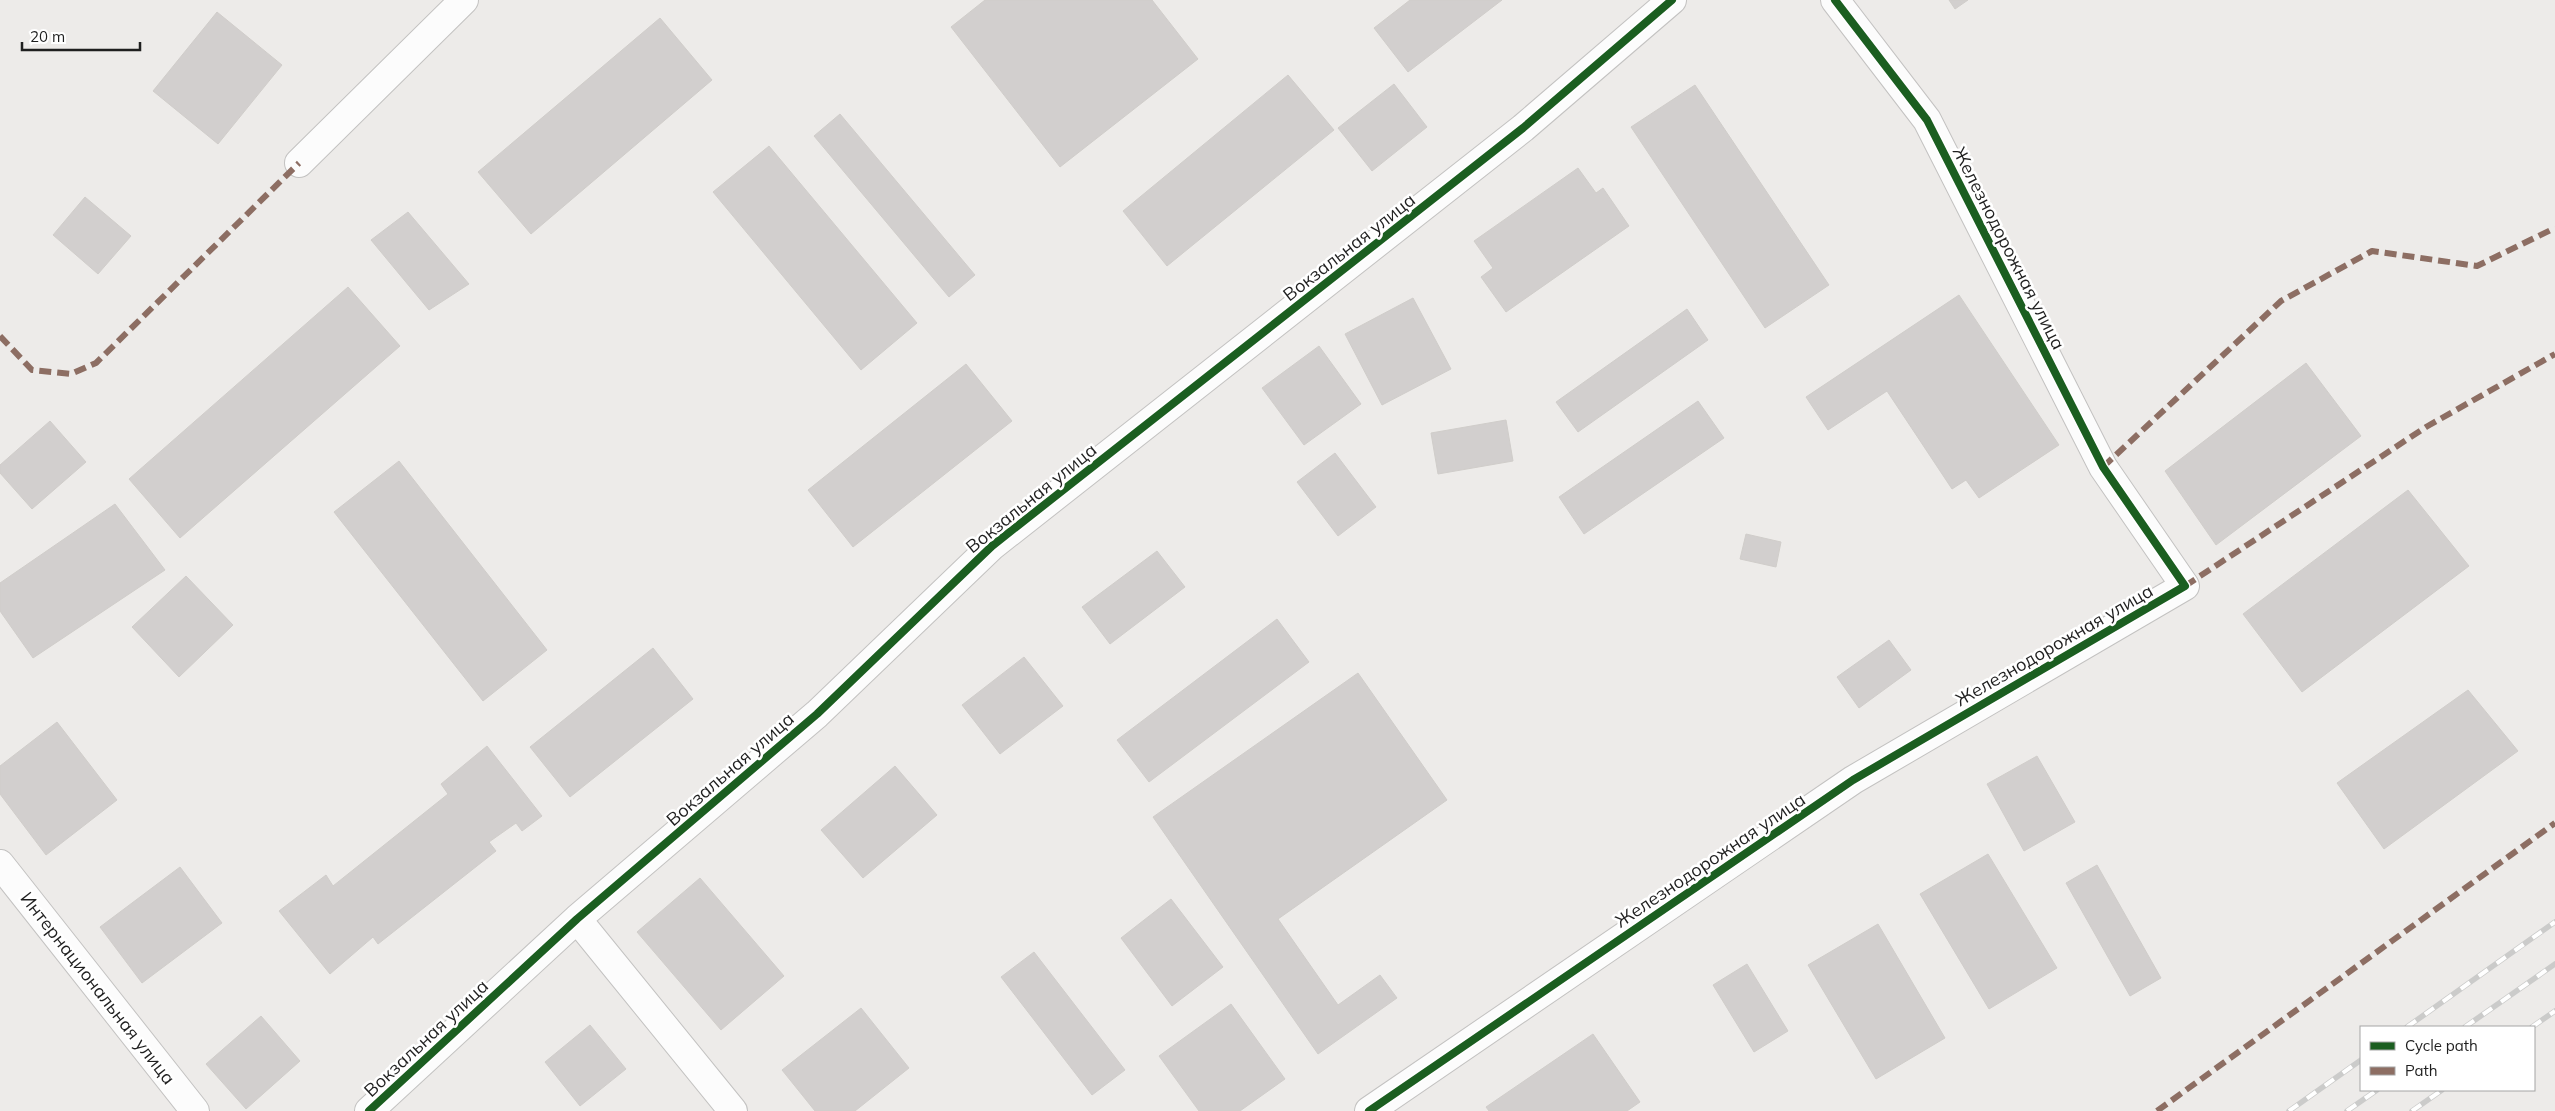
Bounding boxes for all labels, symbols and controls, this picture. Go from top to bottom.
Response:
scale bar [22,20,140,52]
text: 20 m [30,27,65,46]
street label: Железнодорожная улица [1948,143,2070,353]
street label: Вокзальная улица [1278,188,1420,306]
street label: Вокзальная улица [961,438,1101,558]
street label: Железнодорожная улица [1951,579,2157,711]
street label: Вокзальная улица [661,707,799,831]
street label: Железнодорожная улица [1610,788,1810,932]
street label: Интернациональная улица [16,887,180,1089]
street label: Вокзальная улица [359,974,493,1102]
legend [2360,1026,2535,1091]
text: Cycle path [2405,1036,2478,1055]
text: Path [2405,1061,2437,1080]

